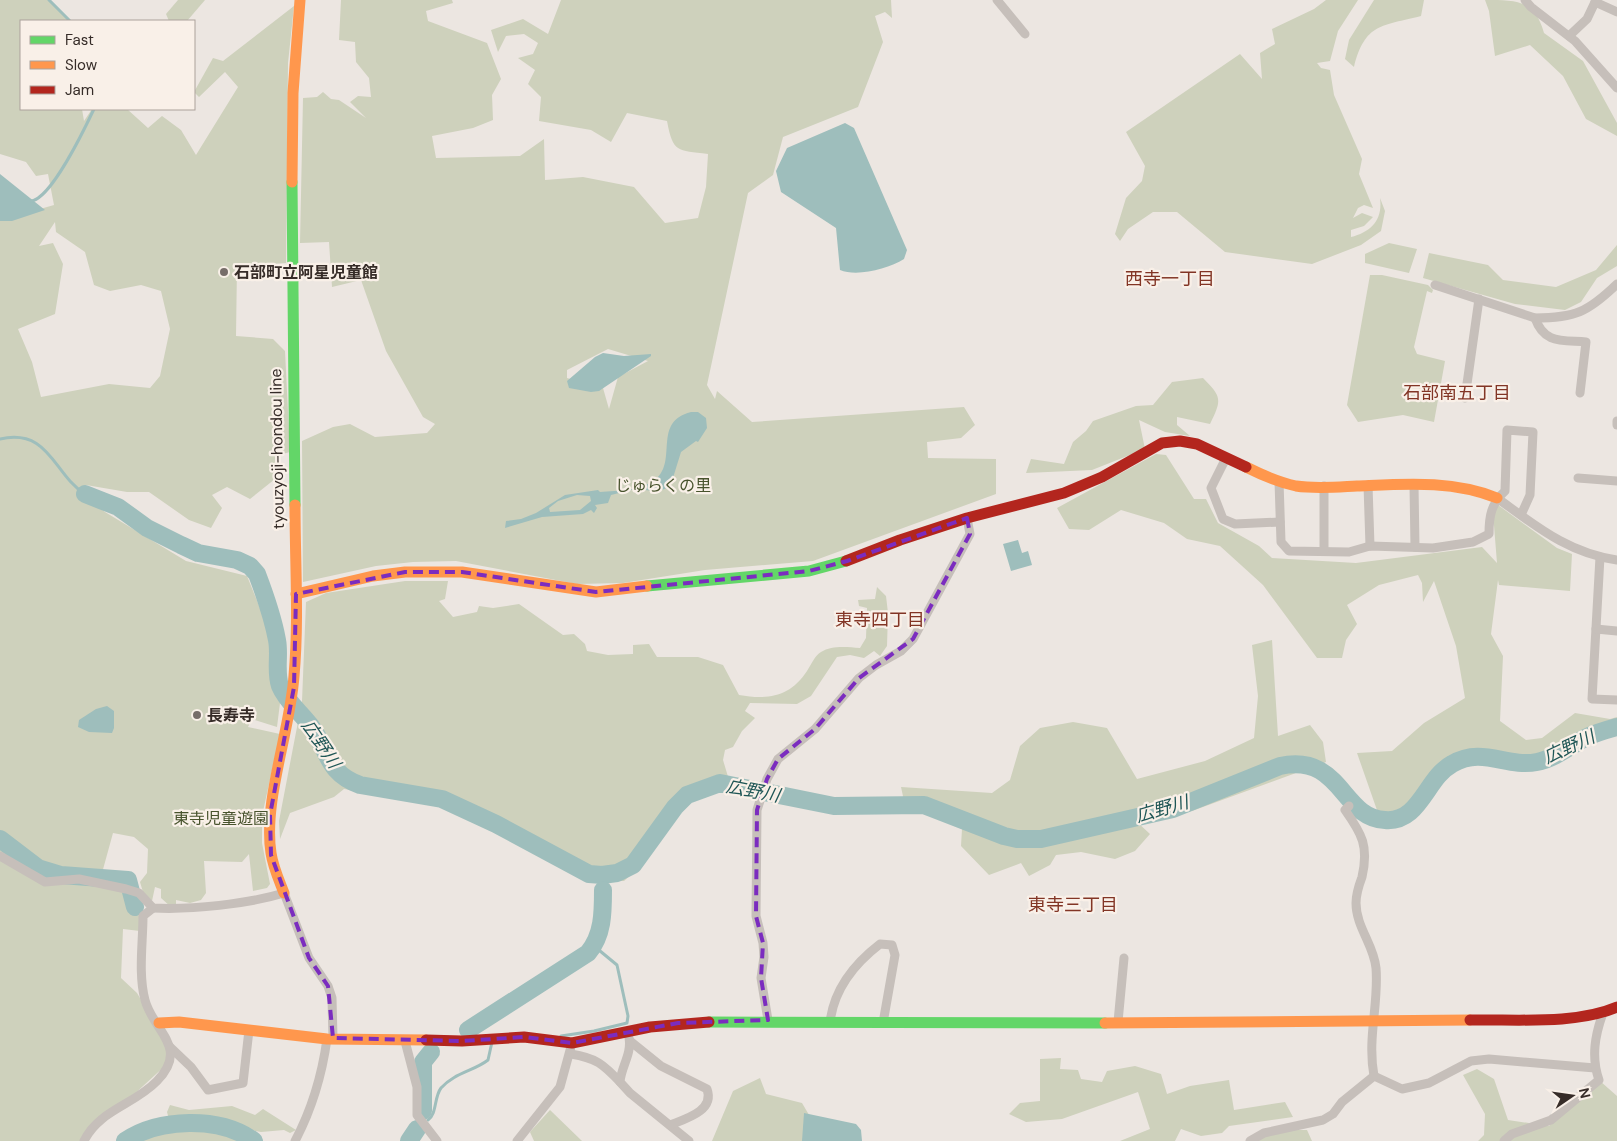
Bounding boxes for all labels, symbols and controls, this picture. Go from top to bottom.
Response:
legend [20,20,195,110]
text: Fast [65,30,94,50]
text: Slow [65,55,98,75]
text: Jam [65,80,94,100]
place label: 石部町立阿星児童館 [234,262,378,283]
marker: 石部町立阿星児童館 [218,266,230,278]
district label: 西寺一丁目 [1125,267,1215,291]
street label: tyouzyoji-hondou line [265,368,289,530]
district label: 石部南五丁目 [1403,381,1511,405]
park label: じゅらくの里 [615,475,711,496]
district label: 東寺四丁目 [835,608,925,632]
place label: 長寿寺 [207,705,255,726]
marker: 長寿寺 [191,709,203,721]
water label: 広野川 [296,715,347,775]
water label: 広野川 [1539,724,1600,769]
water label: 広野川 [724,774,784,808]
water label: 広野川 [1133,789,1193,828]
park label: 東寺児童遊園 [173,808,269,829]
district label: 東寺三丁目 [1028,893,1118,917]
north arrow [1547,1071,1597,1121]
text: N [1575,1086,1595,1100]

